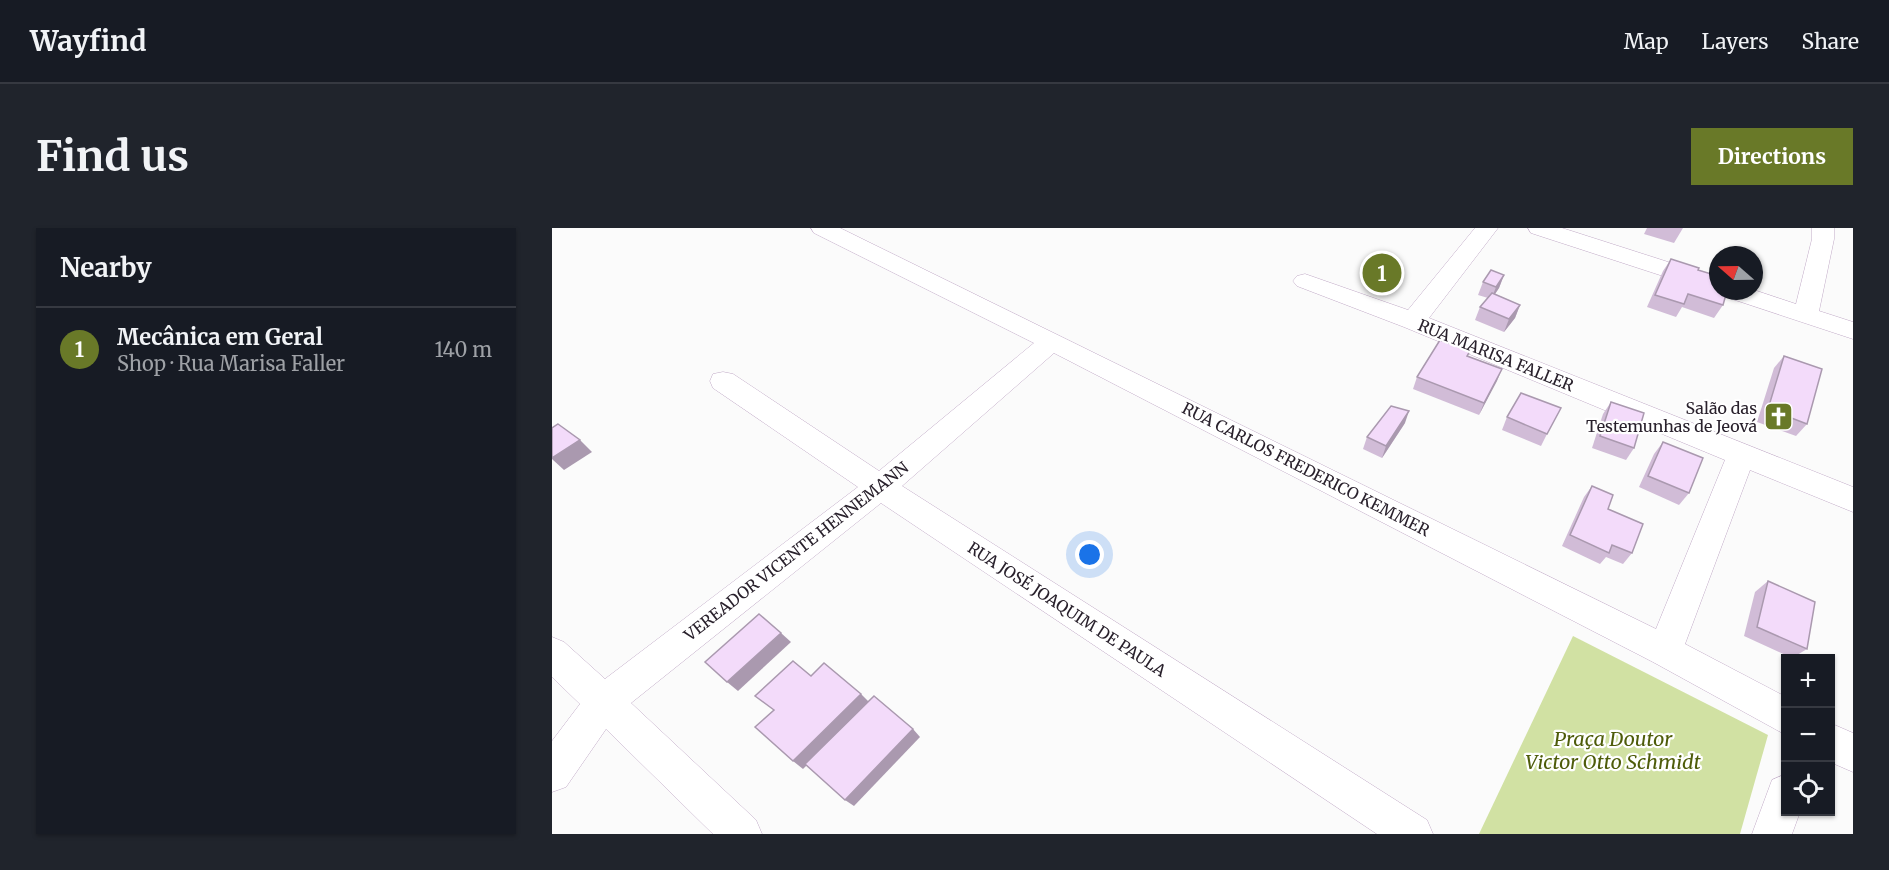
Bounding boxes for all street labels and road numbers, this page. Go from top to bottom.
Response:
street label: RUA MARISA FALLER [1415,315,1578,396]
street label: RUA CARLOS FREDERICO KEMMER [1179,398,1434,541]
street label: VEREADOR VICENTE HENNEMANN [679,457,913,645]
street label: RUA JOSÉ JOAQUIM DE PAULA [964,537,1171,681]

